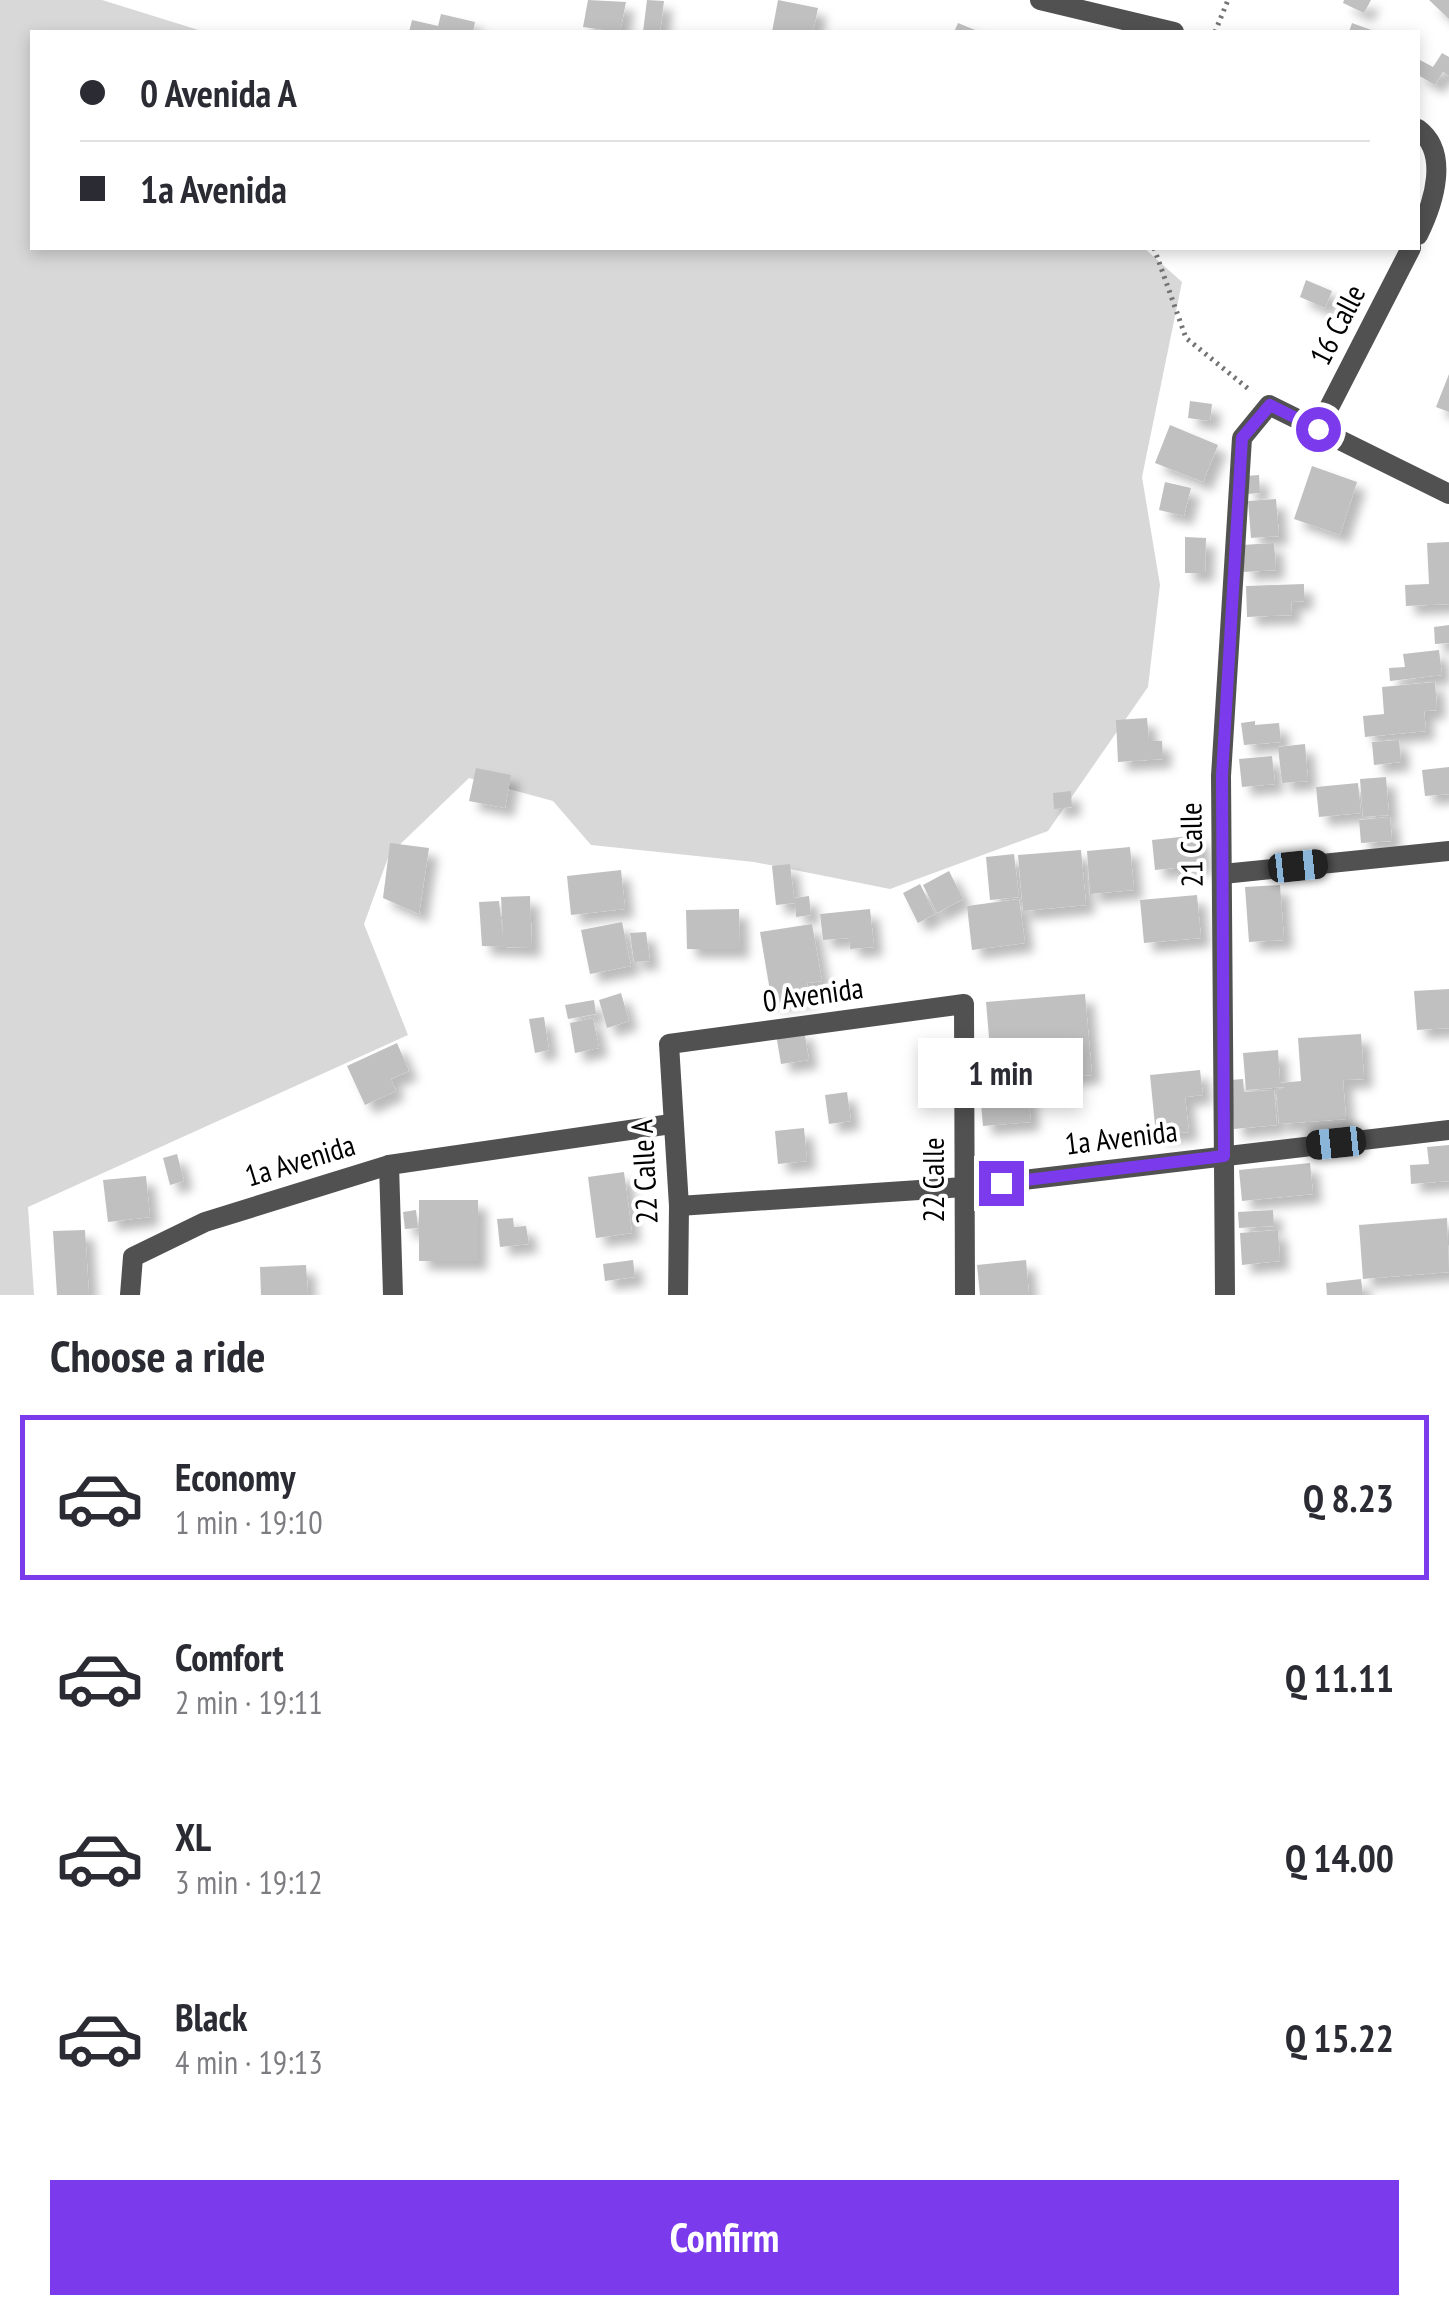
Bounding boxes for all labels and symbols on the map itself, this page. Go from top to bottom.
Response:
street label: 16 Calle [1300,278,1373,371]
route start [1296,407,1341,452]
street label: 21 Calle [1170,802,1211,888]
car [1267,848,1329,884]
street label: 0 Avenida [760,967,866,1020]
callout: 1 min [918,1038,1084,1108]
street label: 1a Avenida [1062,1110,1179,1163]
street label: 22 Calle A [621,1118,666,1225]
street label: 1a Avenida [240,1124,359,1195]
car [1305,1125,1367,1161]
street label: 22 Calle [913,1137,952,1223]
route end [979,1161,1024,1206]

